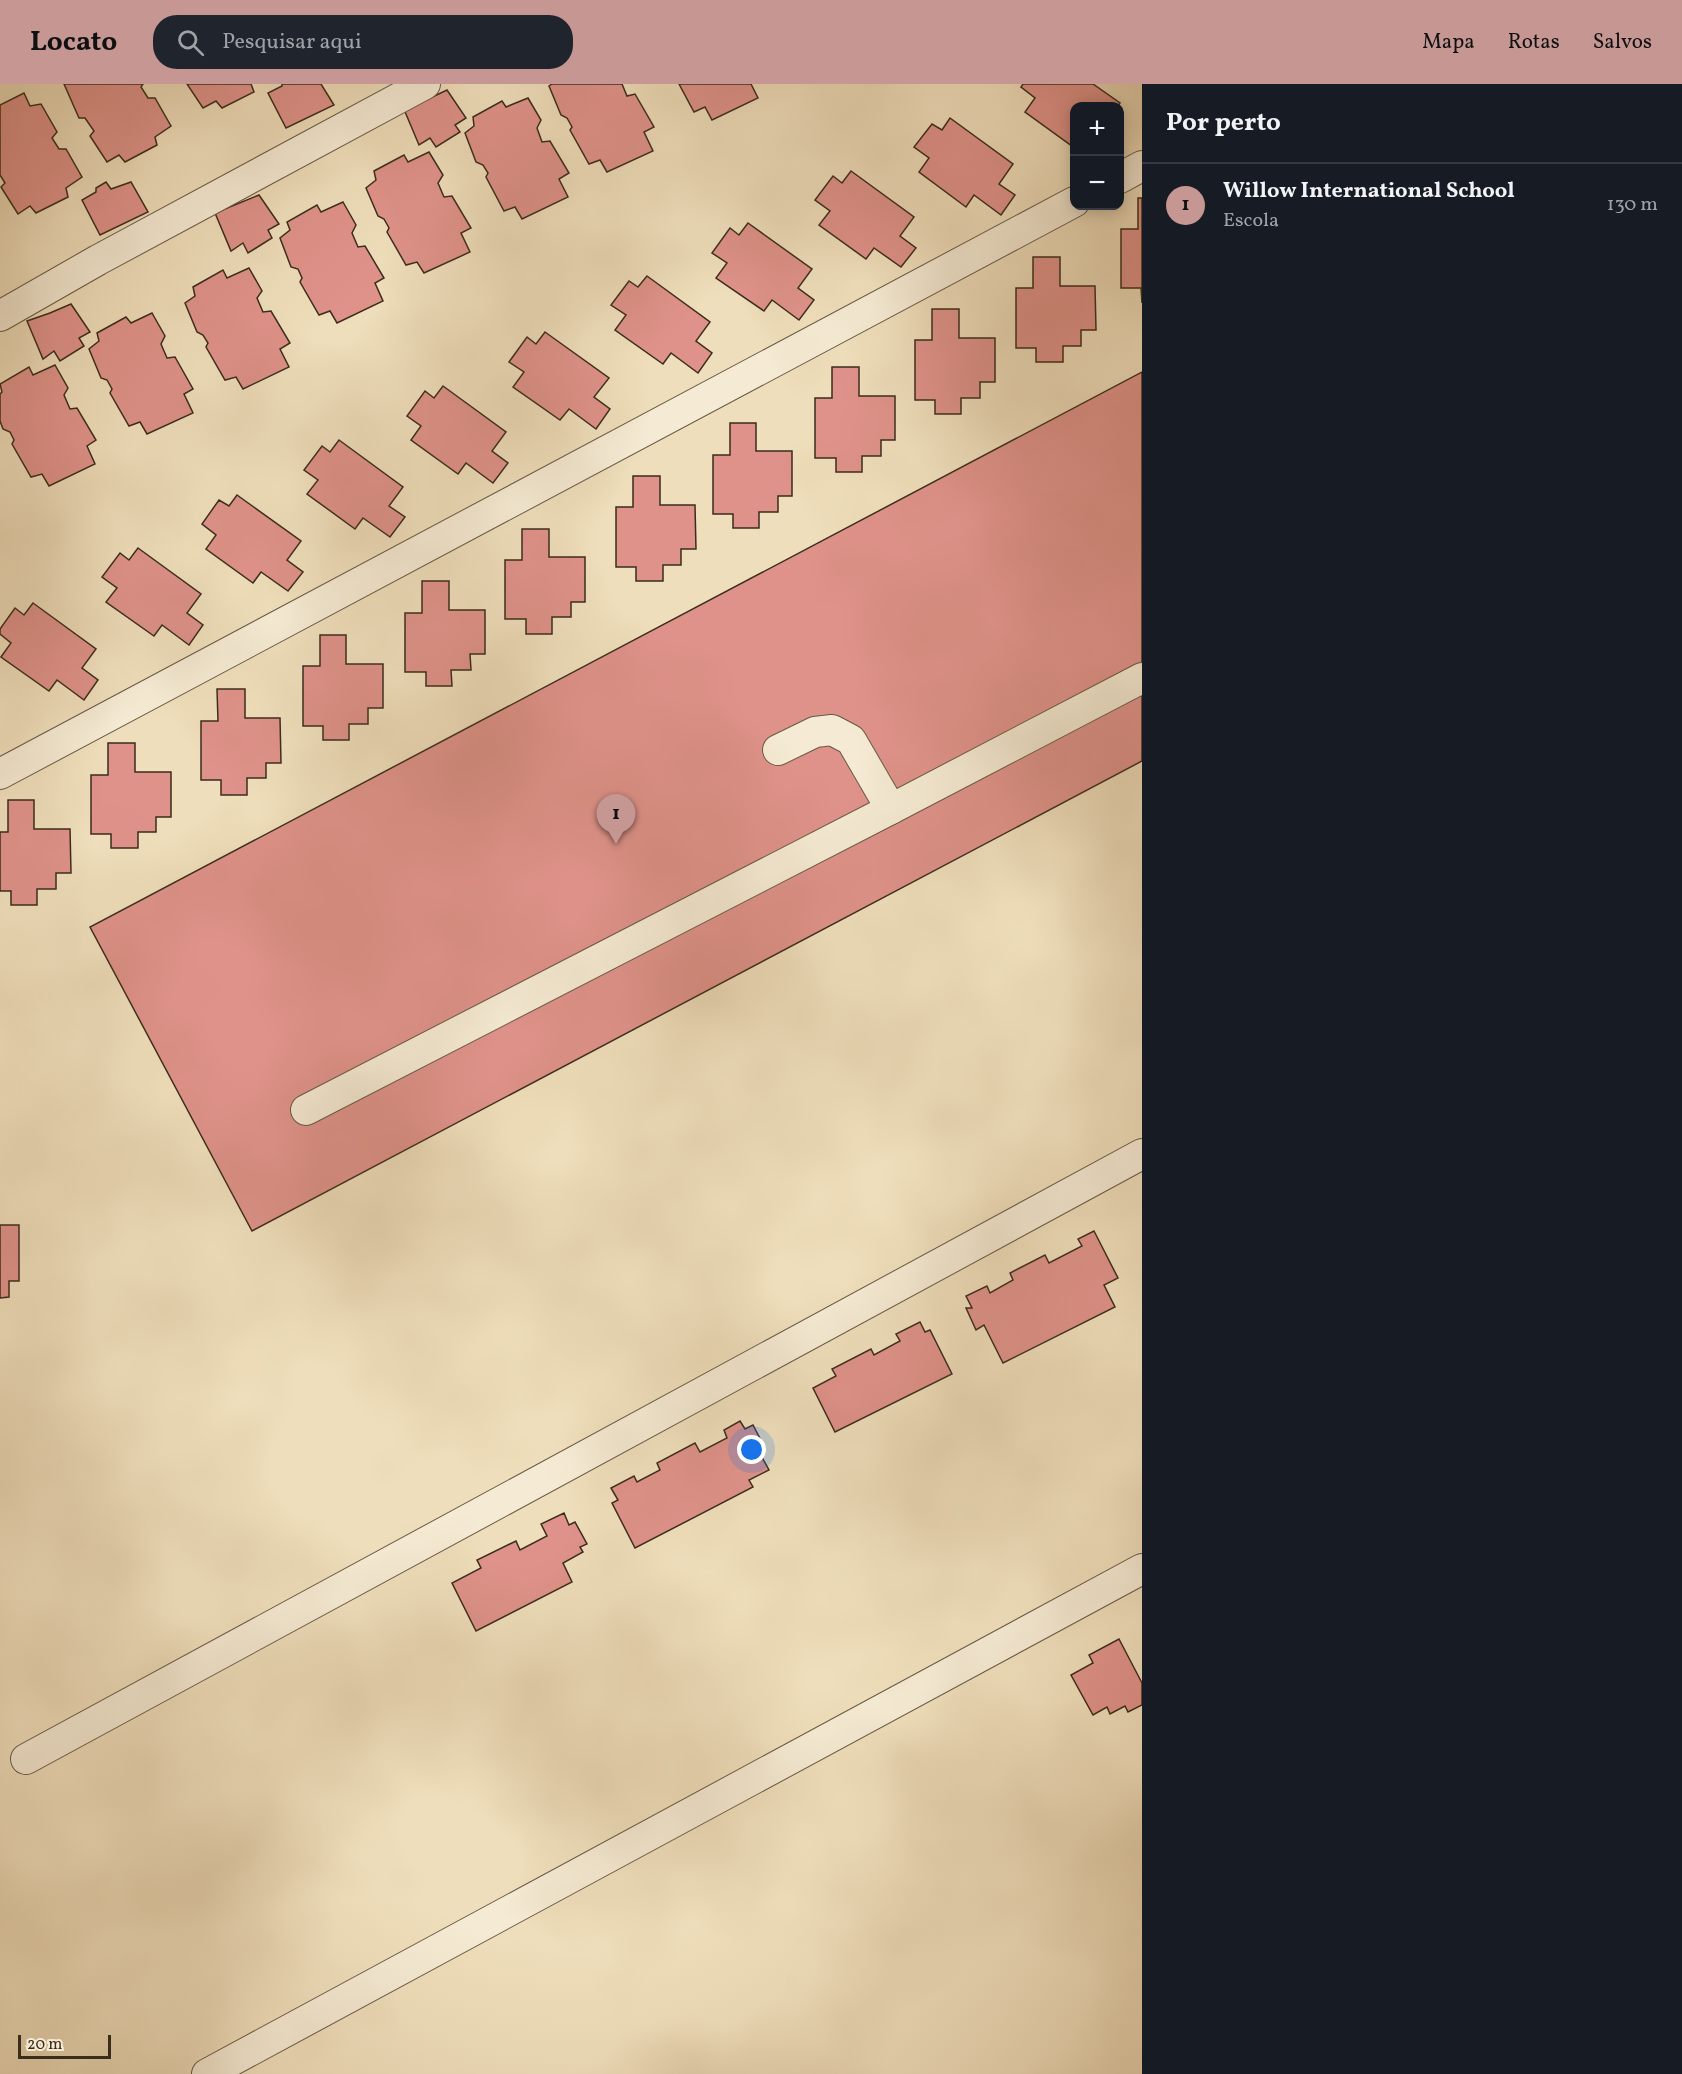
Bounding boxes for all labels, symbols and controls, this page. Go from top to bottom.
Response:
search box [153,15,573,69]
text: Locato [30,23,117,62]
icon: search [174,26,207,59]
text: Pesquisar aqui [222,27,362,58]
text: Mapa [1422,28,1475,57]
text: Rotas [1508,28,1560,57]
text: Salvos [1593,28,1652,57]
map controls [1070,102,1124,210]
button: + [1070,102,1124,156]
text: Por perto [1166,105,1281,141]
button: − [1070,156,1124,210]
text: Willow International School [1223,176,1515,207]
text: 1 [1181,191,1190,219]
text: 130 m [1607,191,1658,219]
text: Escola [1223,207,1279,235]
pin: 1 [596,794,636,844]
your location [737,1435,766,1464]
scale bar [18,2032,111,2060]
text: 20 m [27,2034,62,2056]

